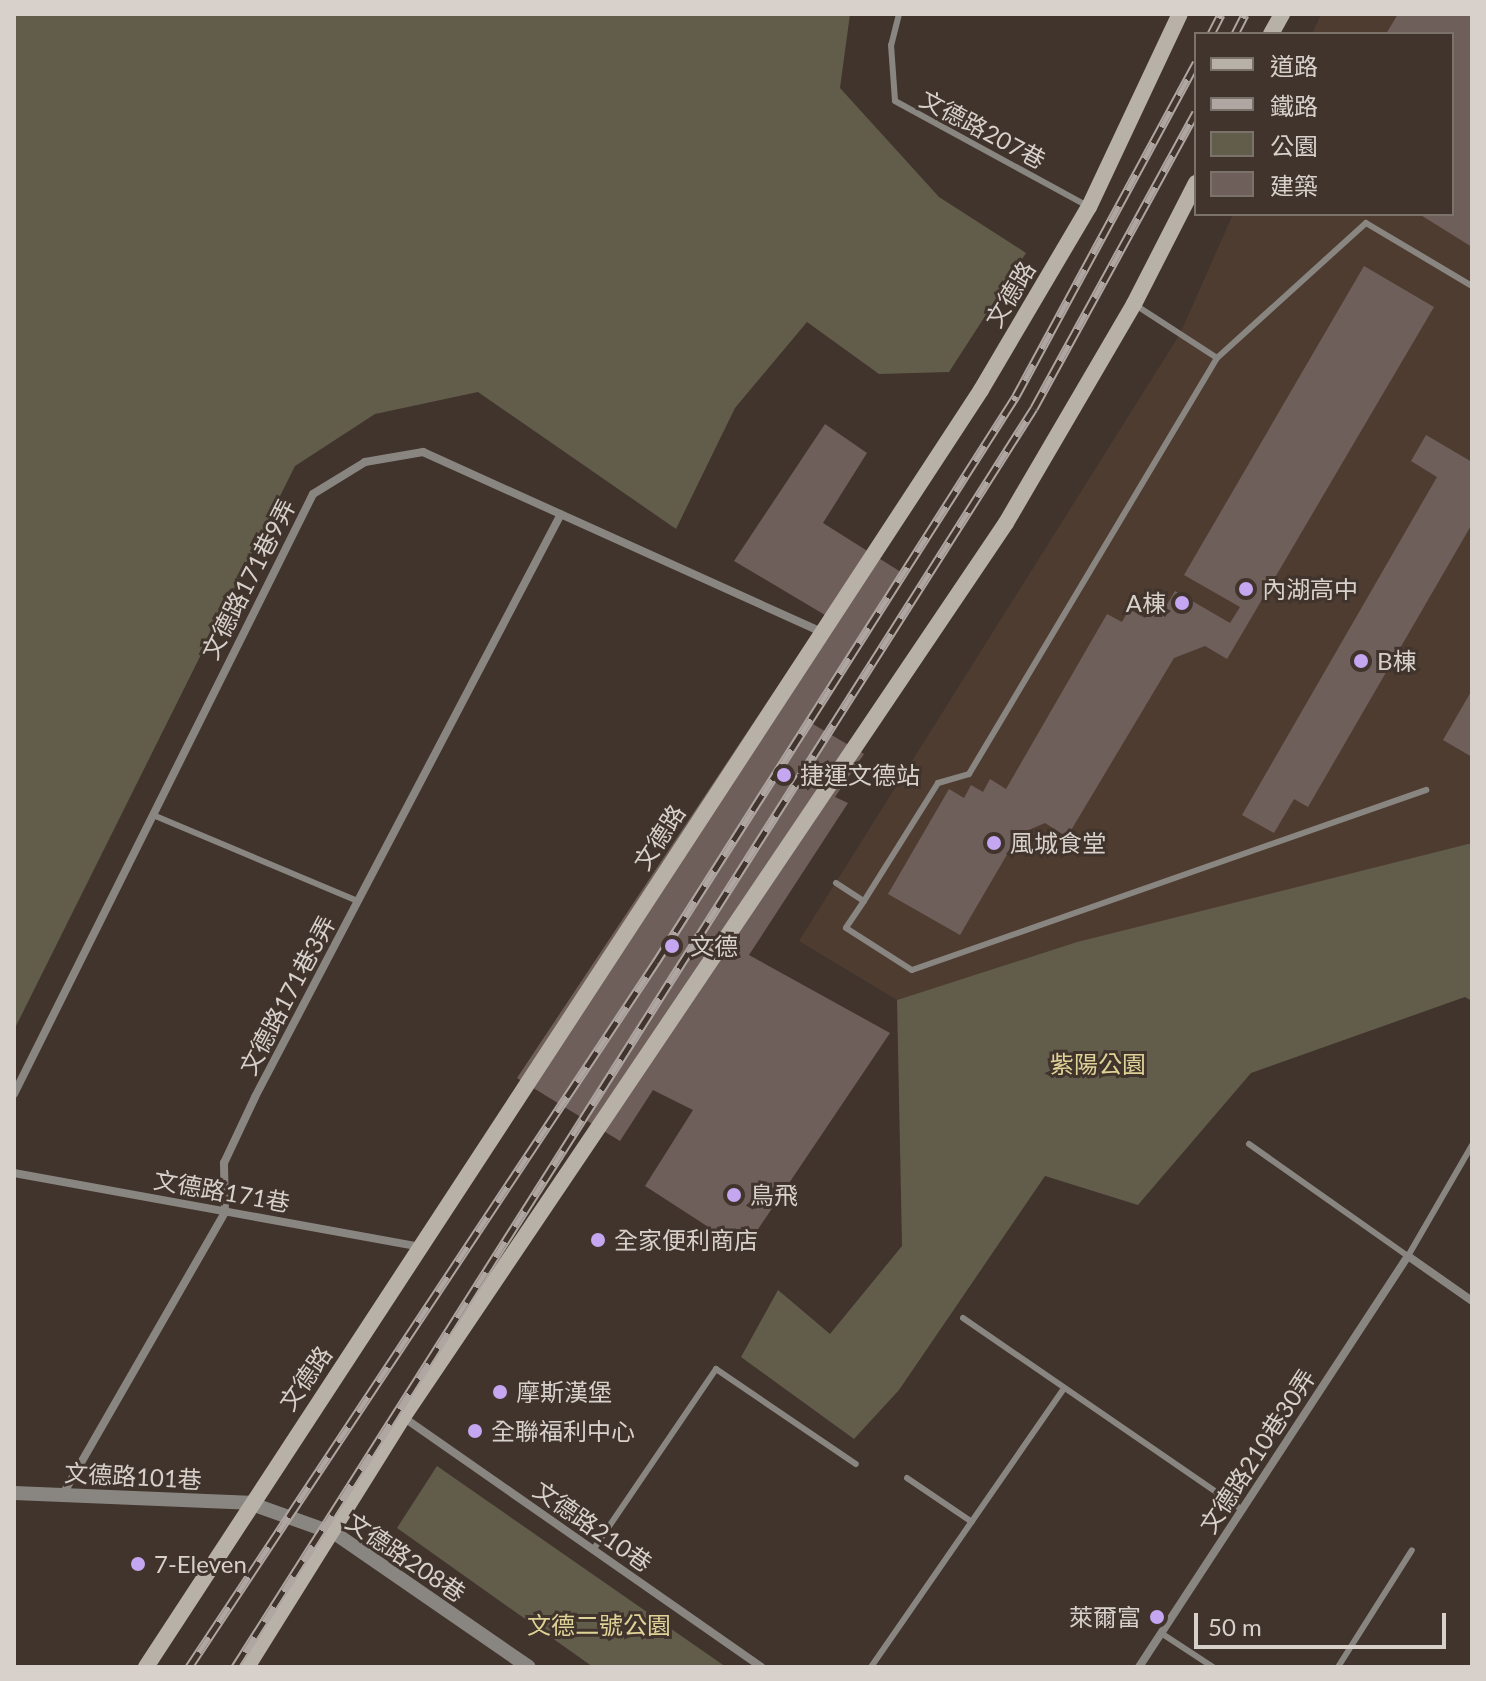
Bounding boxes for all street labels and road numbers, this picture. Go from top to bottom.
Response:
street label: 文德路207巷 [915,84,1051,174]
street label: 文德路 [979,256,1041,332]
street label: 文德路171巷9弄 [195,494,301,664]
street label: 文德路 [627,799,691,875]
street label: 文德路171巷3弄 [233,911,341,1079]
street label: 文德路171巷 [152,1165,292,1217]
street label: 文德路 [273,1340,337,1416]
street label: 文德路210巷30弄 [1193,1364,1321,1538]
street label: 文德路101巷 [63,1458,203,1494]
street label: 文德路210巷 [528,1475,658,1577]
street label: 文德路208巷 [341,1507,471,1607]

